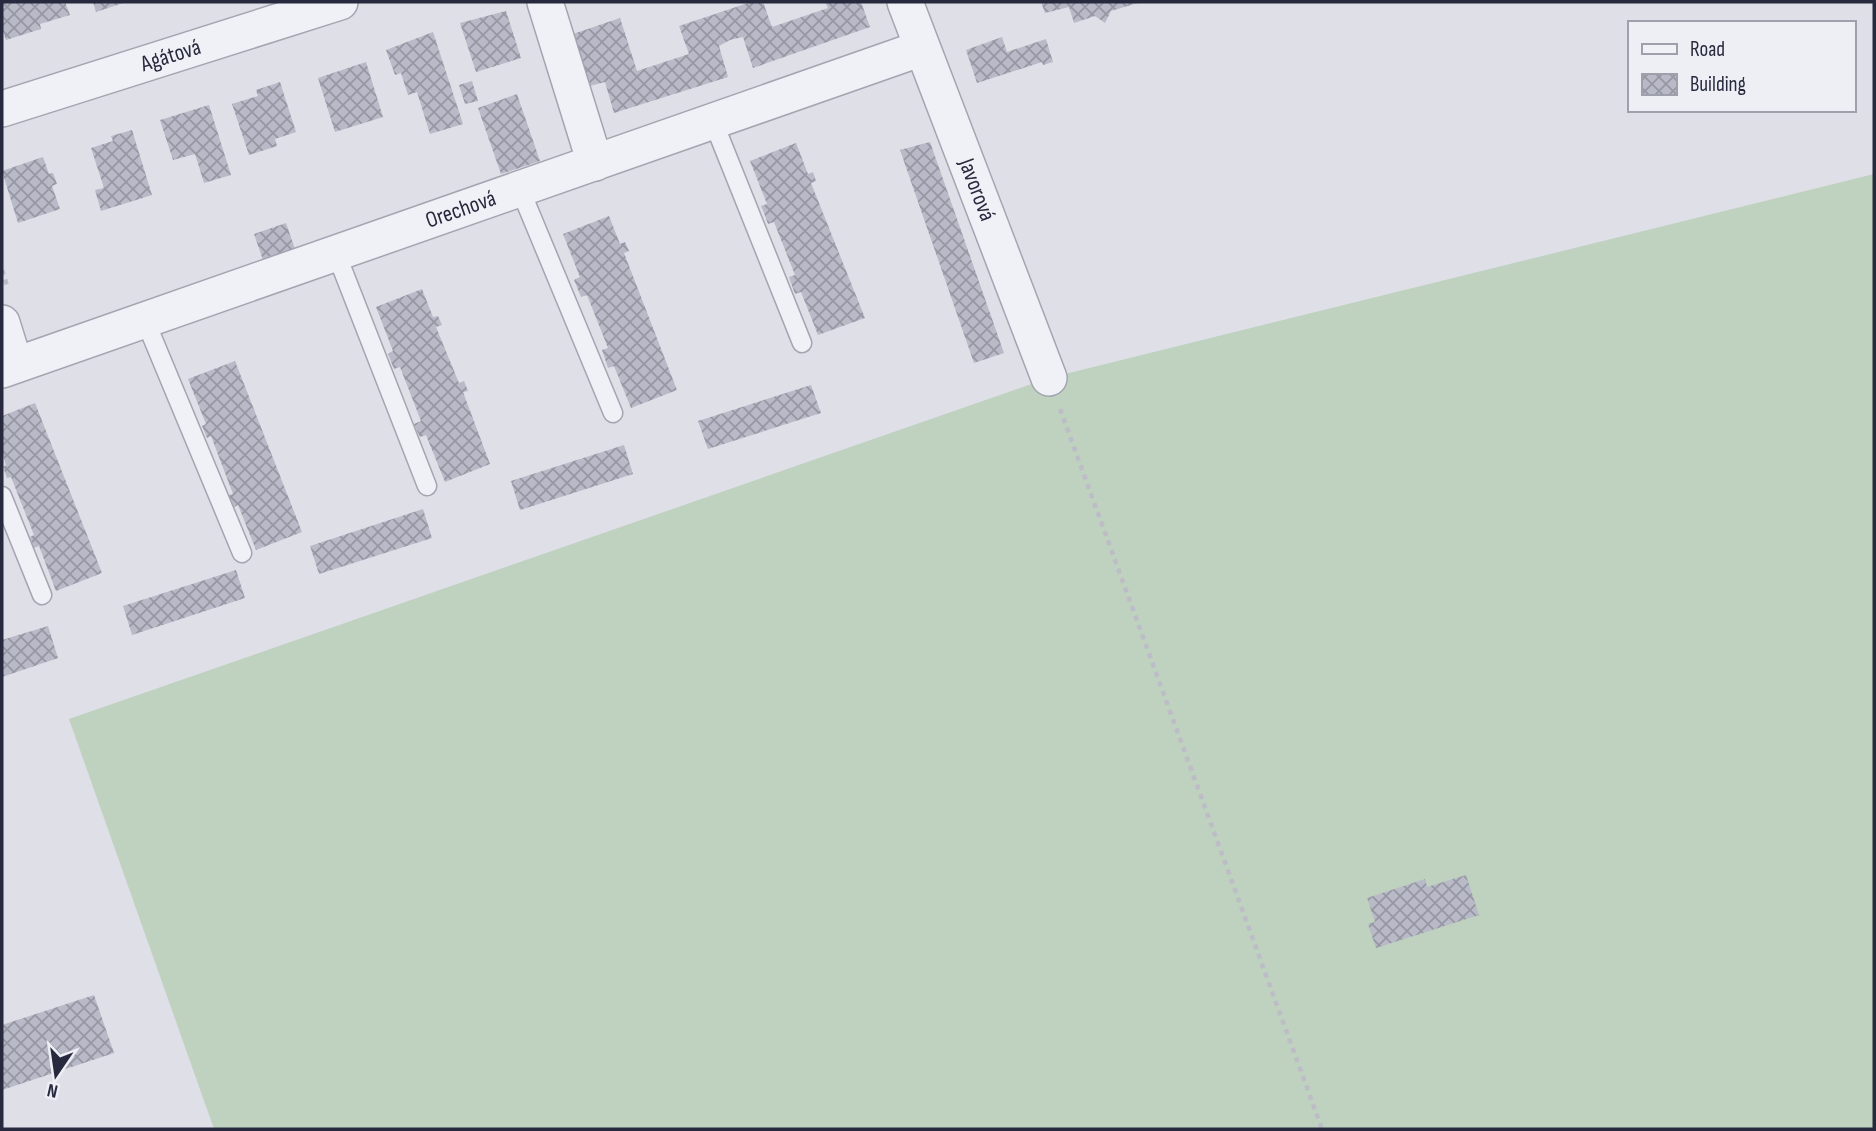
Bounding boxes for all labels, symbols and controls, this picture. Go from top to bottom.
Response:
legend [1628,21,1855,112]
street label: Agátová [136,33,204,79]
text: Road [1690,37,1725,62]
text: Building [1690,72,1746,97]
street label: Javorová [952,154,1002,225]
street label: Orechová [422,184,500,235]
north arrow [21,1040,91,1110]
text: N [45,1078,60,1102]

